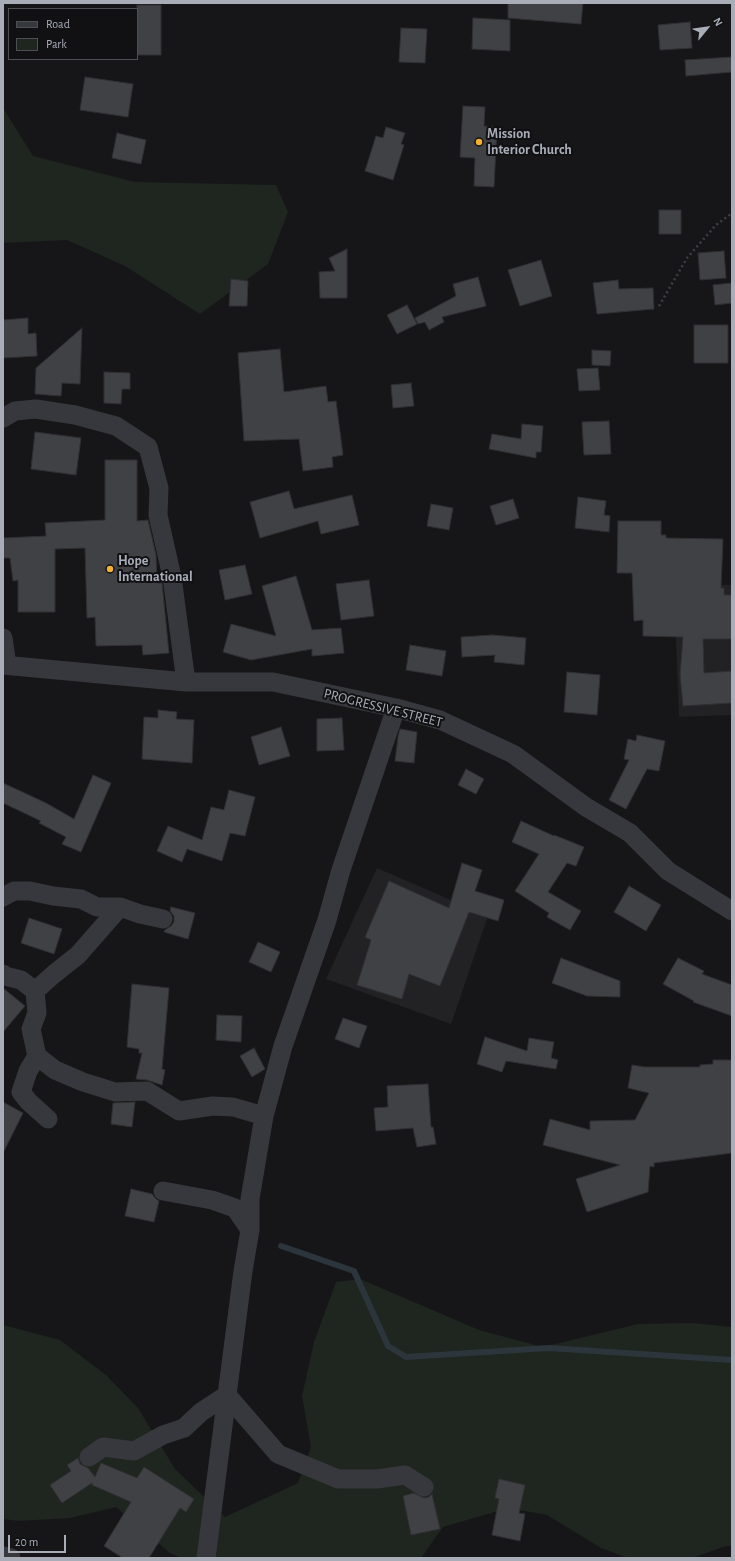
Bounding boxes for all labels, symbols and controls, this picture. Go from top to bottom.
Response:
legend [8,8,138,60]
north arrow [687,8,727,48]
text: N [711,16,725,28]
text: Road [46,18,70,30]
text: Park [46,38,67,50]
place label: Mission Interior Church [487,126,572,158]
marker: Mission Interior Church [474,137,484,147]
place label: Hope International [118,553,193,586]
marker: Hope International [105,564,115,574]
street label: PROGRESSIVE STREET [322,685,444,731]
scale bar [10,1527,68,1553]
text: 20 m [15,1536,38,1548]

